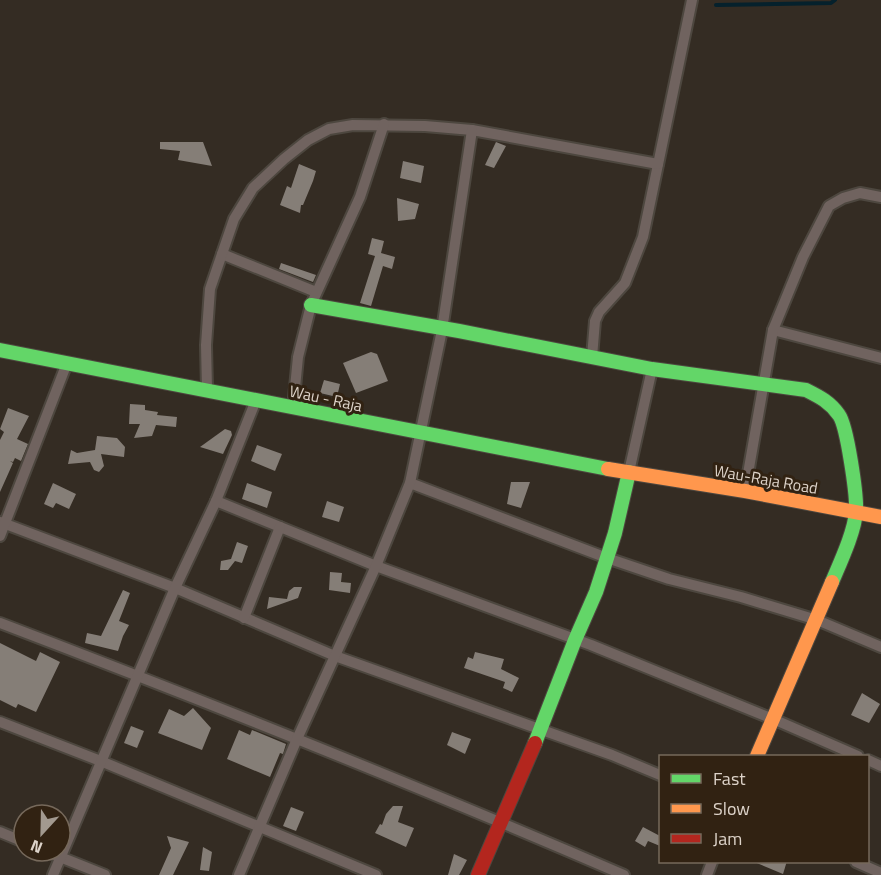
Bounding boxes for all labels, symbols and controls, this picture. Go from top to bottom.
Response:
street label: Wau - Raja [287,379,365,417]
street label: Wau-Raja Road [712,458,820,500]
legend [659,755,869,863]
text: Fast [713,765,746,792]
text: Slow [713,795,750,822]
north arrow [12,803,72,863]
text: Jam [713,825,742,852]
text: N [27,834,46,860]

